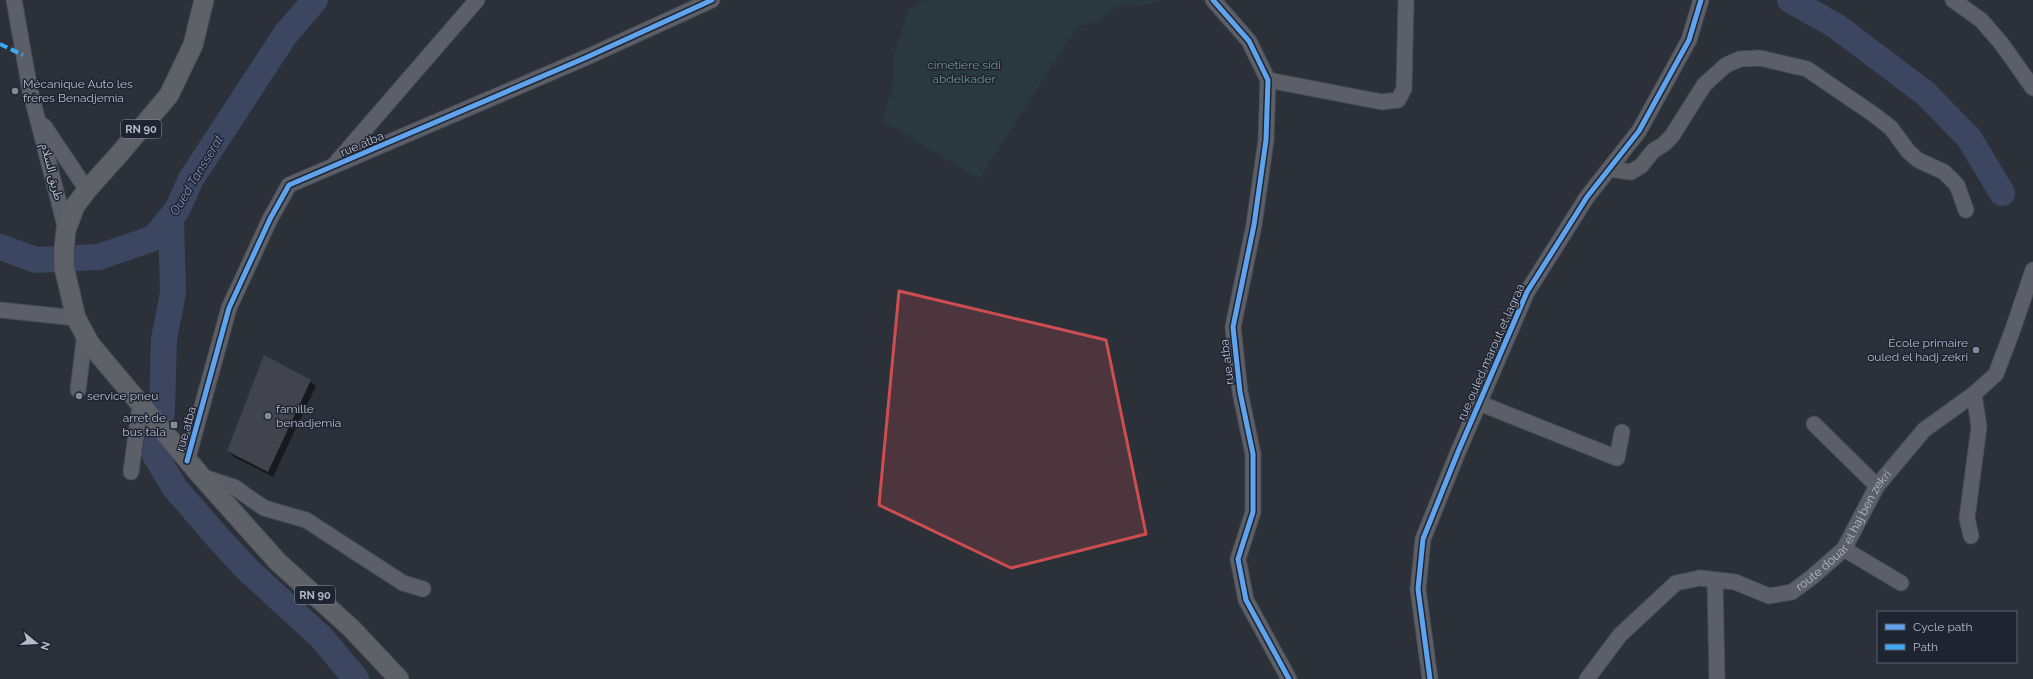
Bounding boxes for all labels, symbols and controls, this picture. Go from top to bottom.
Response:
park label: cimetiere sidi abdelkader [927,58,1001,86]
place label: Mécanique Auto les frères Benadjemia [23,77,133,105]
marker: Mécanique Auto les frères Benadjemia [10,86,20,96]
road number: RN 90 [121,120,161,138]
street label: rue atba [338,129,386,159]
water label: Oued Tansserat [167,132,227,218]
street label: طريق السلام [36,142,66,202]
street label: rue ouled marout et lagraa [1454,282,1528,422]
place label: École primaire ouled el hadj zekri [1867,336,1968,364]
street label: rue atba [1217,338,1237,386]
marker: École primaire ouled el hadj zekri [1971,345,1981,355]
place label: service pneu [87,389,158,403]
marker: service pneu [74,391,84,401]
place label: famille benadjemia [276,402,341,430]
street label: rue atba [173,405,199,453]
place label: arret de bus tala [122,411,166,439]
marker: famille benadjemia [263,411,273,421]
marker: arret de bus tala [169,420,179,430]
street label: route douar el haj ben zekri [1793,467,1894,594]
road number: RN 90 [295,586,335,604]
legend [1877,611,2017,663]
text: Cycle path [1913,620,1972,634]
north arrow [16,623,56,663]
text: N [38,640,53,652]
text: Path [1913,640,1938,654]

